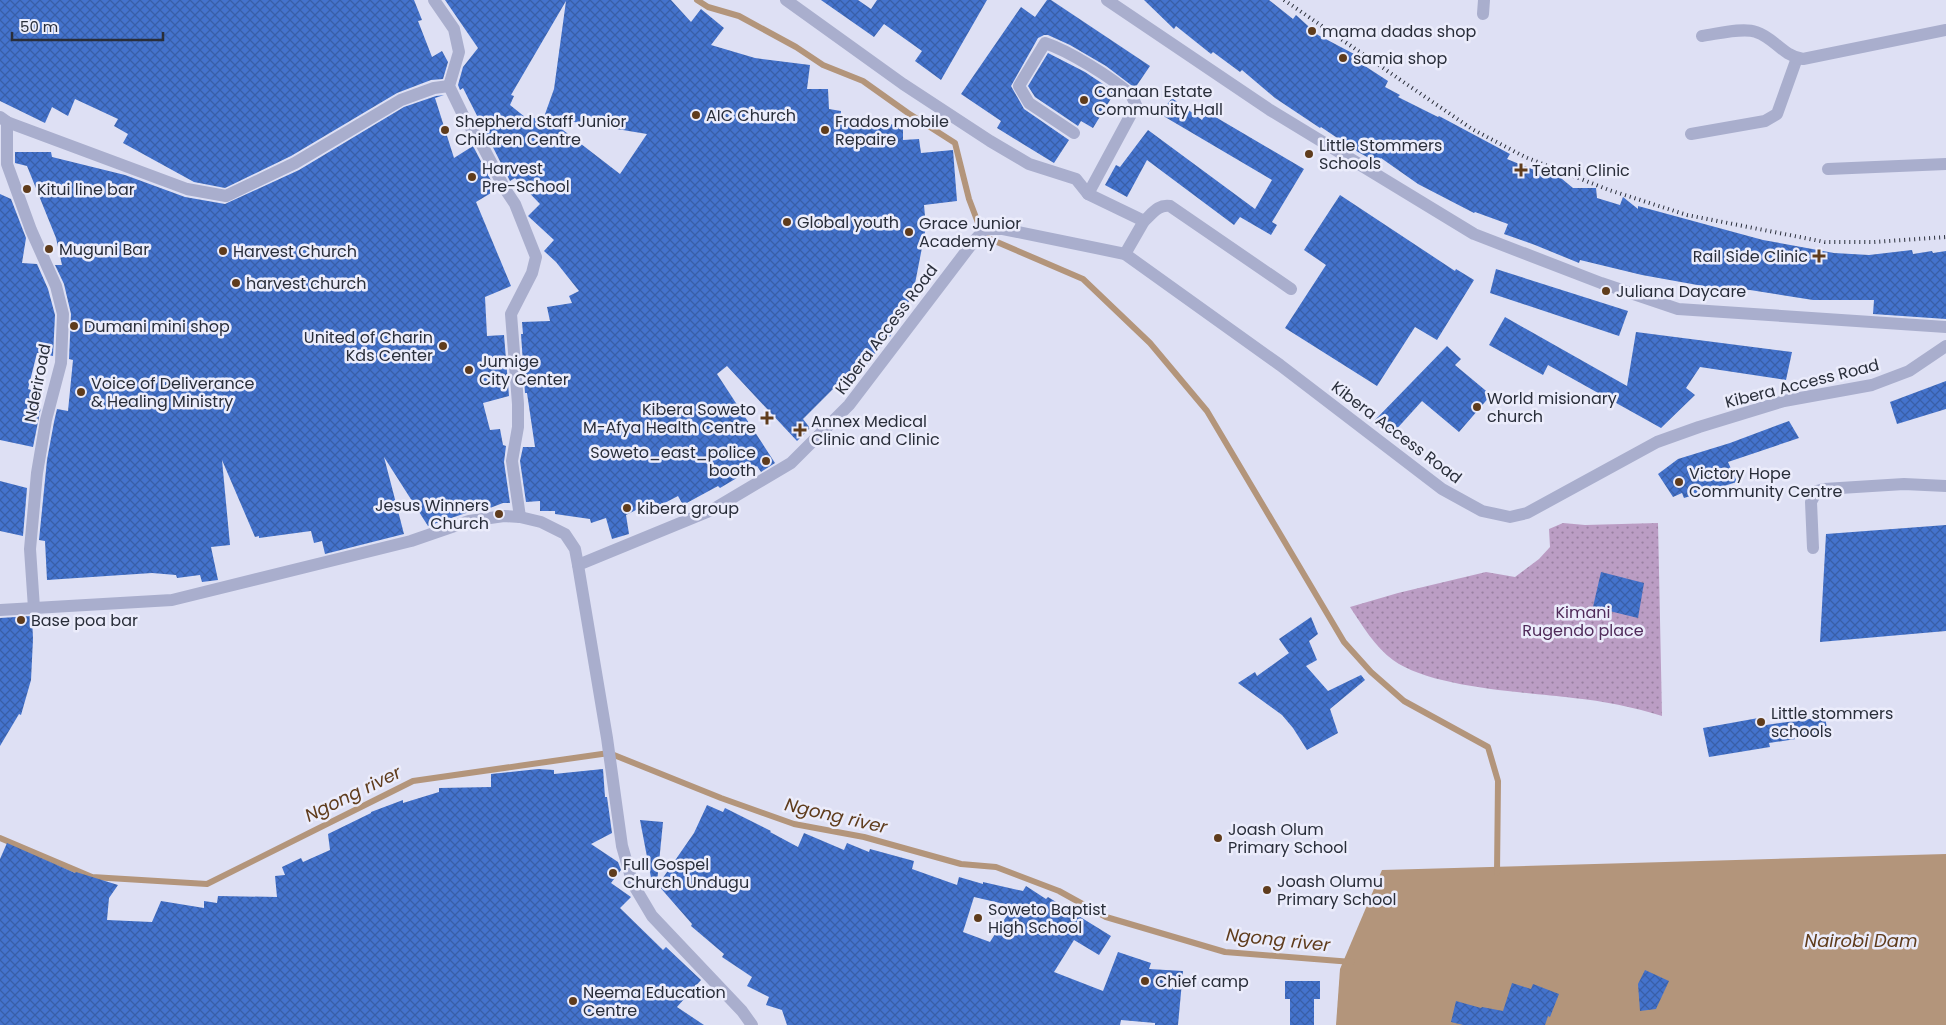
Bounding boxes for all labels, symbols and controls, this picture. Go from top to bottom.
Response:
scale bar [12,10,164,42]
text: 50 m [20,16,58,37]
place label: mama dadas shop [1322,20,1477,43]
marker: mama dadas shop [1306,25,1318,37]
place label: samia shop [1353,47,1448,70]
marker: samia shop [1337,52,1349,64]
place label: Canaan Estate Community Hall [1094,80,1223,121]
marker: Canaan Estate Community Hall [1078,94,1090,106]
place label: AIC Church [706,104,796,127]
marker: AIC Church [690,109,702,121]
place label: Shepherd Staff Junior Children Centre [455,110,627,151]
place label: Frados mobile Repaire [835,110,949,151]
marker: Shepherd Staff Junior Children Centre [439,124,451,136]
marker: Frados mobile Repaire [819,124,831,136]
place label: Little Stommers Schools [1319,134,1442,175]
marker: Little Stommers Schools [1303,148,1315,160]
place label: Harvest Pre-School [482,157,570,198]
place label: Tetani Clinic [1532,159,1630,182]
marker: Tetani Clinic [1514,163,1528,177]
marker: Harvest Pre-School [466,171,478,183]
place label: Kitui line bar [37,178,135,201]
marker: Kitui line bar [21,183,33,195]
place label: Global youth [797,211,899,234]
place label: Grace Junior Academy [919,212,1021,253]
marker: Global youth [781,216,793,228]
marker: Grace Junior Academy [903,226,915,238]
place label: Muguni Bar [59,238,149,261]
place label: Harvest Church [233,240,357,263]
marker: Muguni Bar [43,243,55,255]
marker: Harvest Church [217,245,229,257]
place label: Rail Side Clinic [1693,245,1808,268]
marker: Rail Side Clinic [1812,249,1826,263]
street label: Kibera Access Road [830,259,943,399]
place label: harvest church [246,272,366,295]
marker: harvest church [230,277,242,289]
place label: Juliana Daycare [1616,280,1746,303]
marker: Juliana Daycare [1600,285,1612,297]
place label: Dumani mini shop [84,315,230,338]
marker: Dumani mini shop [68,320,80,332]
place label: United of Charin Kds Center [304,326,433,367]
marker: United of Charin Kds Center [437,340,449,352]
street label: Nderiroad [19,342,56,424]
place label: Jumige City Center [479,350,569,391]
street label: Kibera Access Road [1723,353,1882,414]
marker: Jumige City Center [463,364,475,376]
place label: Voice of Deliverance & Healing Ministry [91,372,254,413]
street label: Kibera Access Road [1327,376,1467,489]
marker: Voice of Deliverance & Healing Ministry [75,386,87,398]
place label: World misionary church [1487,387,1617,428]
place label: Kibera Soweto M-Afya Health Centre [583,398,756,439]
marker: World misionary church [1471,401,1483,413]
place label: Annex Medical Clinic and Clinic [811,410,940,451]
marker: Kibera Soweto M-Afya Health Centre [760,411,774,425]
marker: Annex Medical Clinic and Clinic [793,423,807,437]
place label: Soweto_east_police booth [590,441,756,482]
marker: Soweto_east_police booth [760,455,772,467]
place label: Victory Hope Community Centre [1689,462,1842,503]
marker: Victory Hope Community Centre [1673,476,1685,488]
place label: Jesus Winners Church [375,494,489,535]
place label: kibera group [637,497,739,520]
marker: kibera group [621,502,633,514]
marker: Jesus Winners Church [493,508,505,520]
park label: Kimani Rugendo place [1522,601,1644,642]
place label: Base poa bar [31,609,138,632]
marker: Base poa bar [15,614,27,626]
place label: Little stommers schools [1771,702,1893,743]
marker: Little stommers schools [1755,716,1767,728]
water label: Ngong river [300,759,406,828]
water label: Ngong river [782,792,891,840]
place label: Joash Olum Primary School [1228,818,1347,859]
marker: Joash Olum Primary School [1212,832,1224,844]
place label: Full Gospel Church Undugu [623,853,749,894]
marker: Full Gospel Church Undugu [607,867,619,879]
place label: Joash Olumu Primary School [1277,870,1396,911]
marker: Joash Olumu Primary School [1261,884,1273,896]
place label: Soweto Baptist High School [988,898,1107,939]
marker: Soweto Baptist High School [972,912,984,924]
water label: Ngong river [1225,922,1333,958]
water label: Nairobi Dam [1805,928,1917,953]
place label: Chief camp [1155,970,1249,993]
marker: Chief camp [1139,975,1151,987]
place label: Neema Education Centre [583,981,726,1022]
marker: Neema Education Centre [567,995,579,1007]

